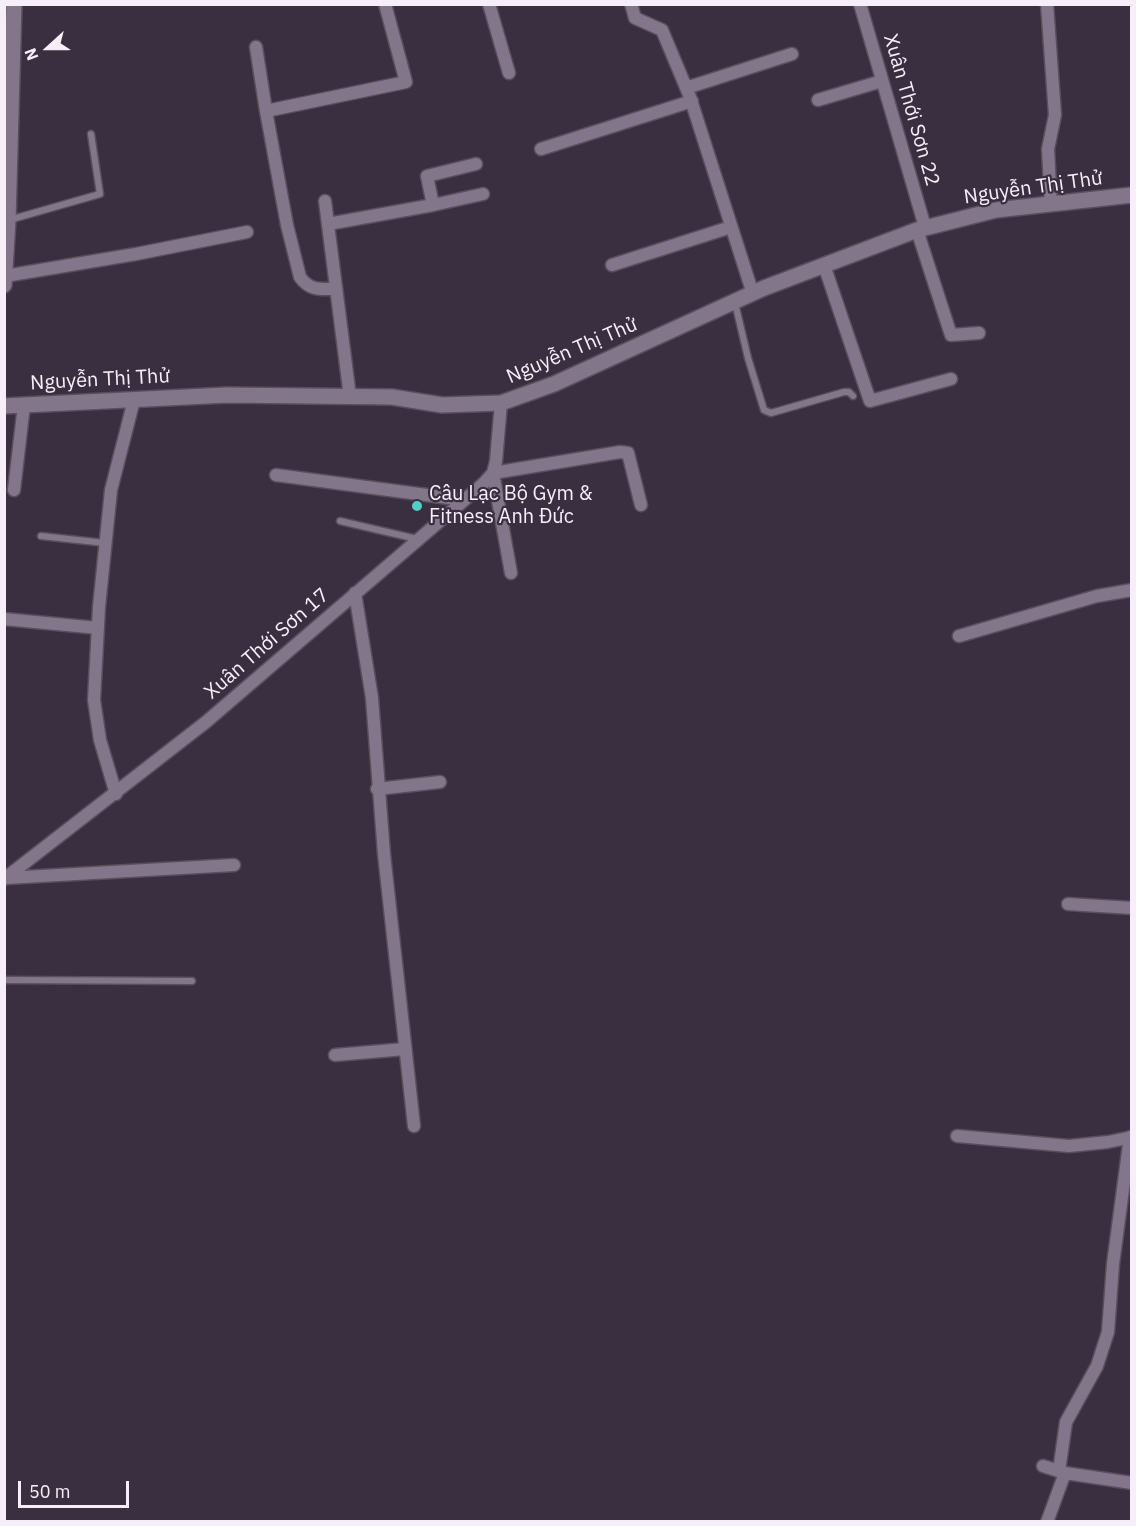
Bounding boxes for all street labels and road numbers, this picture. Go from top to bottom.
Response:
street label: Xuân Thới Sơn 22 [878,31,944,189]
street label: Nguyễn Thị Thử [962,166,1104,210]
street label: Nguyễn Thị Thử [503,313,641,389]
street label: Nguyễn Thị Thử [30,364,170,396]
street label: Xuân Thới Sơn 17 [200,584,334,704]

